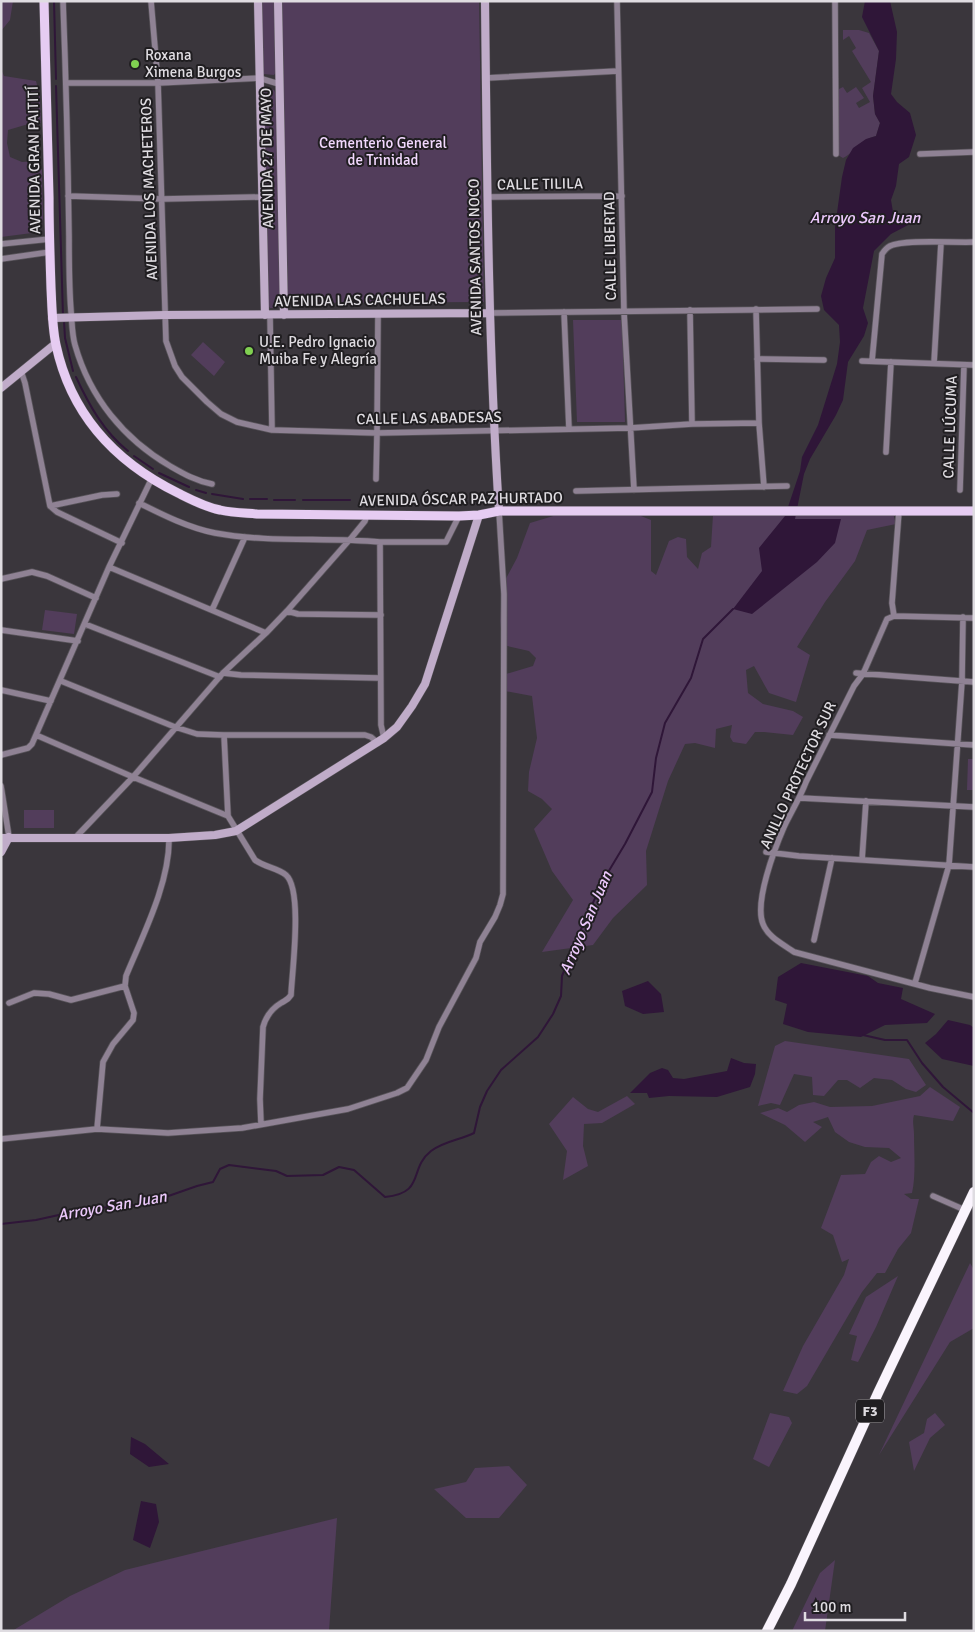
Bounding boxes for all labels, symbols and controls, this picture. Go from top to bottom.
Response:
place label: Roxana Ximena Burgos [145,46,242,81]
marker: Roxana Ximena Burgos [129,58,141,70]
street label: AVENIDA GRAN PAITITÍ [23,85,44,234]
street label: AVENIDA 27 DE MAYO [257,87,277,229]
street label: AVENIDA LOS MACHETEROS [137,97,161,281]
park label: Cementerio General de Trinidad [319,134,447,169]
street label: CALLE TILILA [497,174,583,194]
street label: AVENIDA SANTOS NOCO [465,178,485,336]
street label: CALLE LIBERTAD [600,191,620,301]
water label: Arroyo San Juan [810,208,922,228]
street label: AVENIDA LAS CACHUELAS [274,290,446,310]
place label: U.E. Pedro Ignacio Muiba Fe y Alegría [259,333,377,368]
marker: U.E. Pedro Ignacio Muiba Fe y Alegría [243,345,255,357]
street label: CALLE LÚCUMA [938,375,961,479]
street label: CALLE LAS ABADESAS [356,408,502,428]
street label: AVENIDA ÓSCAR PAZ HURTADO [359,487,563,510]
street label: ANILLO PROTECTOR SUR [756,699,840,851]
water label: Arroyo San Juan [555,867,617,978]
water label: Arroyo San Juan [56,1186,169,1225]
road number: F3 [856,1400,884,1422]
scale bar [805,1590,905,1622]
text: 100 m [812,1598,852,1616]

